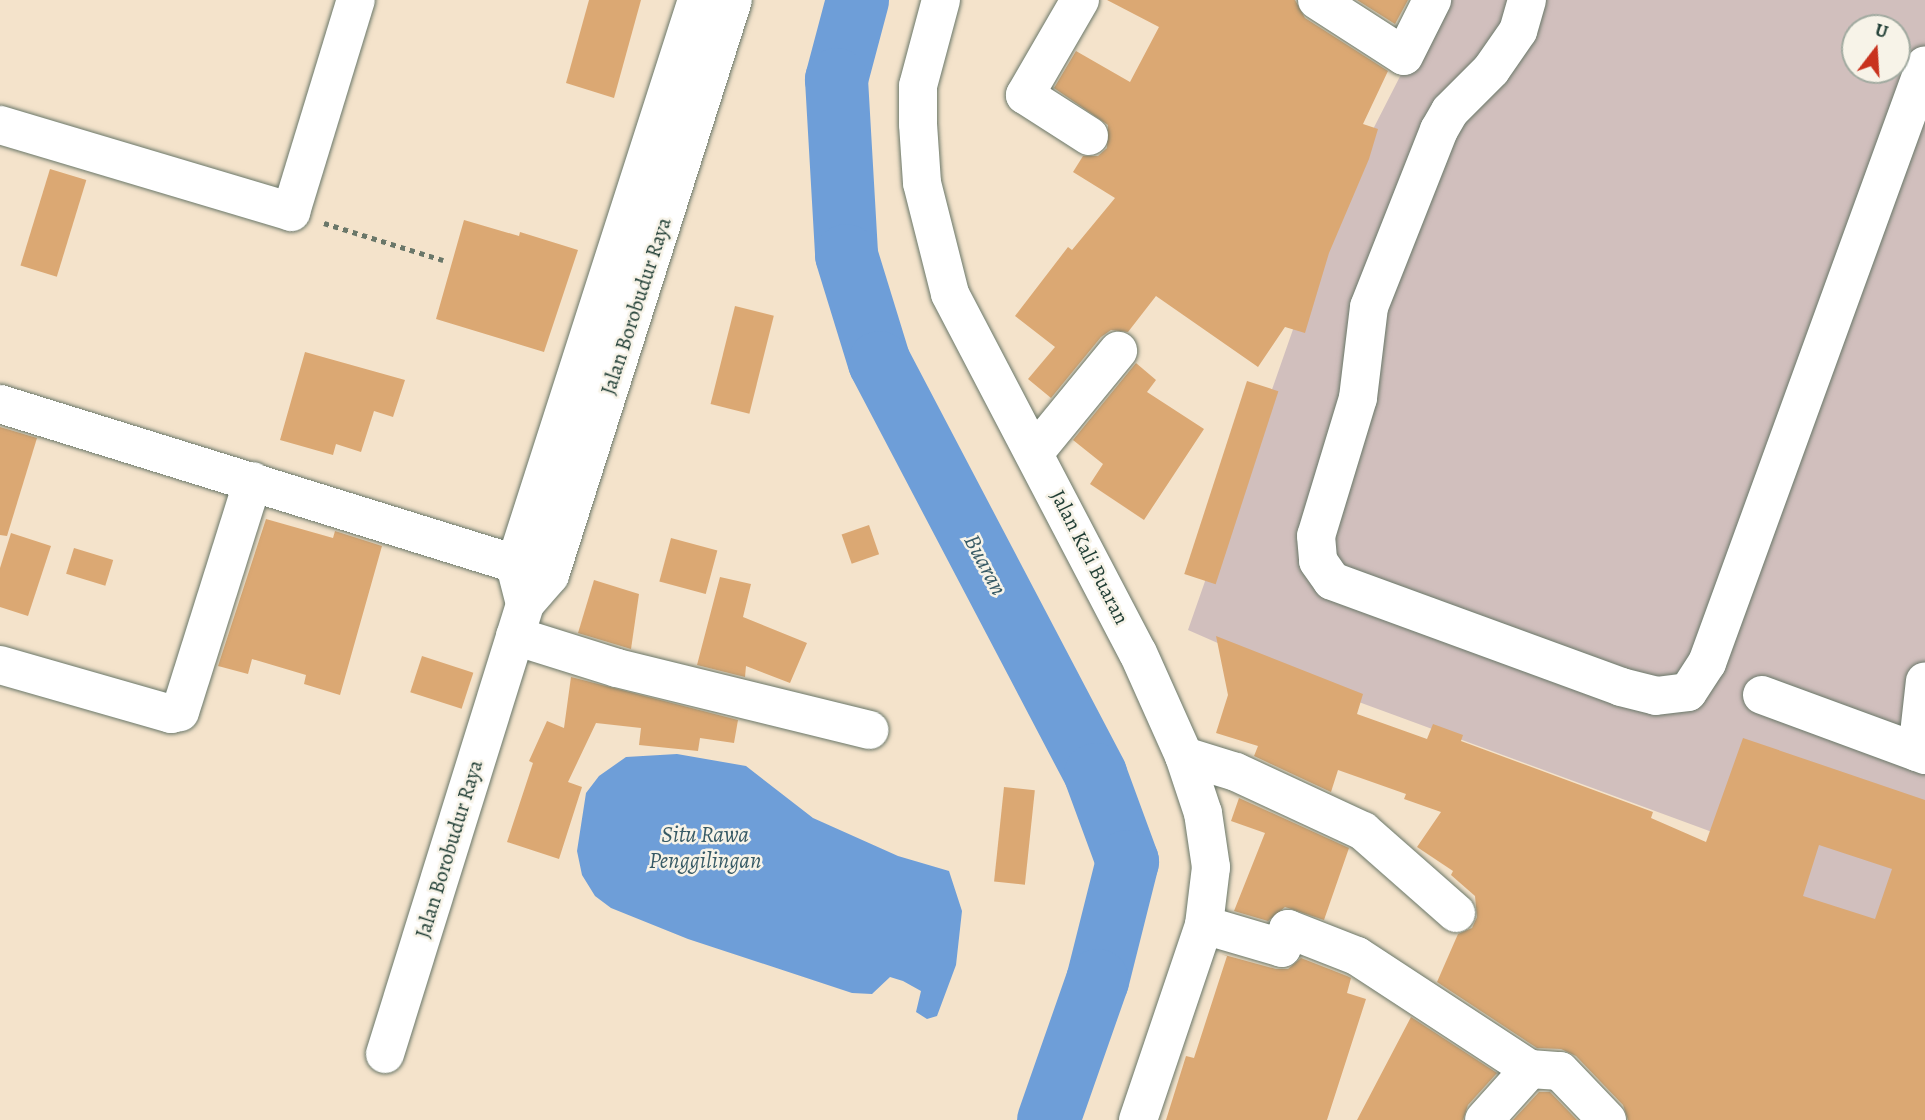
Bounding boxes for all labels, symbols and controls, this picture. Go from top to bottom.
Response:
north arrow [1841,14,1911,84]
text: U [1872,17,1891,45]
street label: Jalan Borobudur Raya [595,214,677,398]
street label: Jalan Kali Buaran [1045,486,1135,628]
water label: Buaran [958,530,1012,600]
street label: Jalan Borobudur Raya [410,757,488,941]
water label: Situ Rawa Penggilingan [649,821,761,875]

